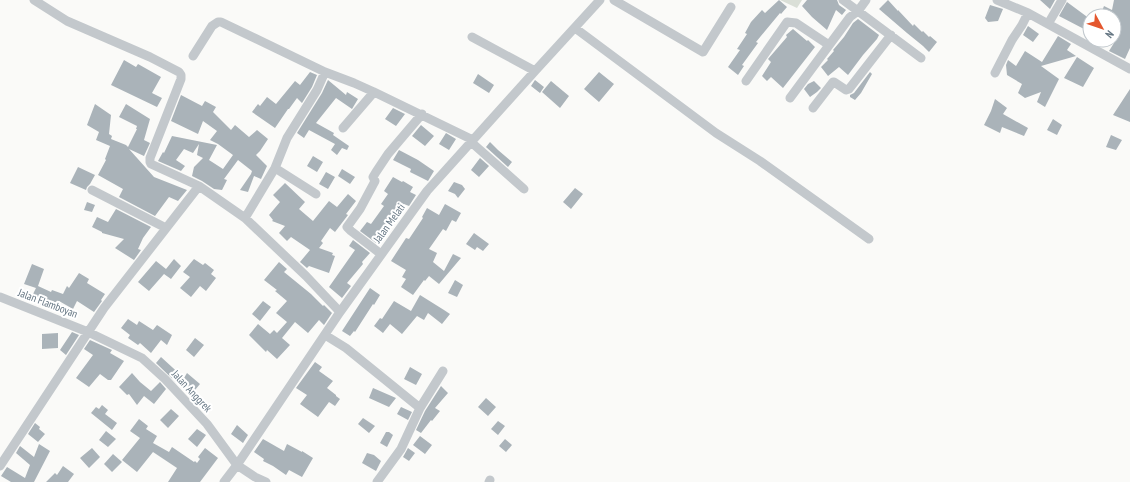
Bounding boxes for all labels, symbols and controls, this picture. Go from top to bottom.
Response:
north arrow [1082,8,1122,48]
text: N [1102,28,1117,41]
street label: Jalan Melati [369,201,408,246]
street label: Jalan Flamboyan [15,285,80,321]
street label: Jalan Anggrek [168,366,215,415]

